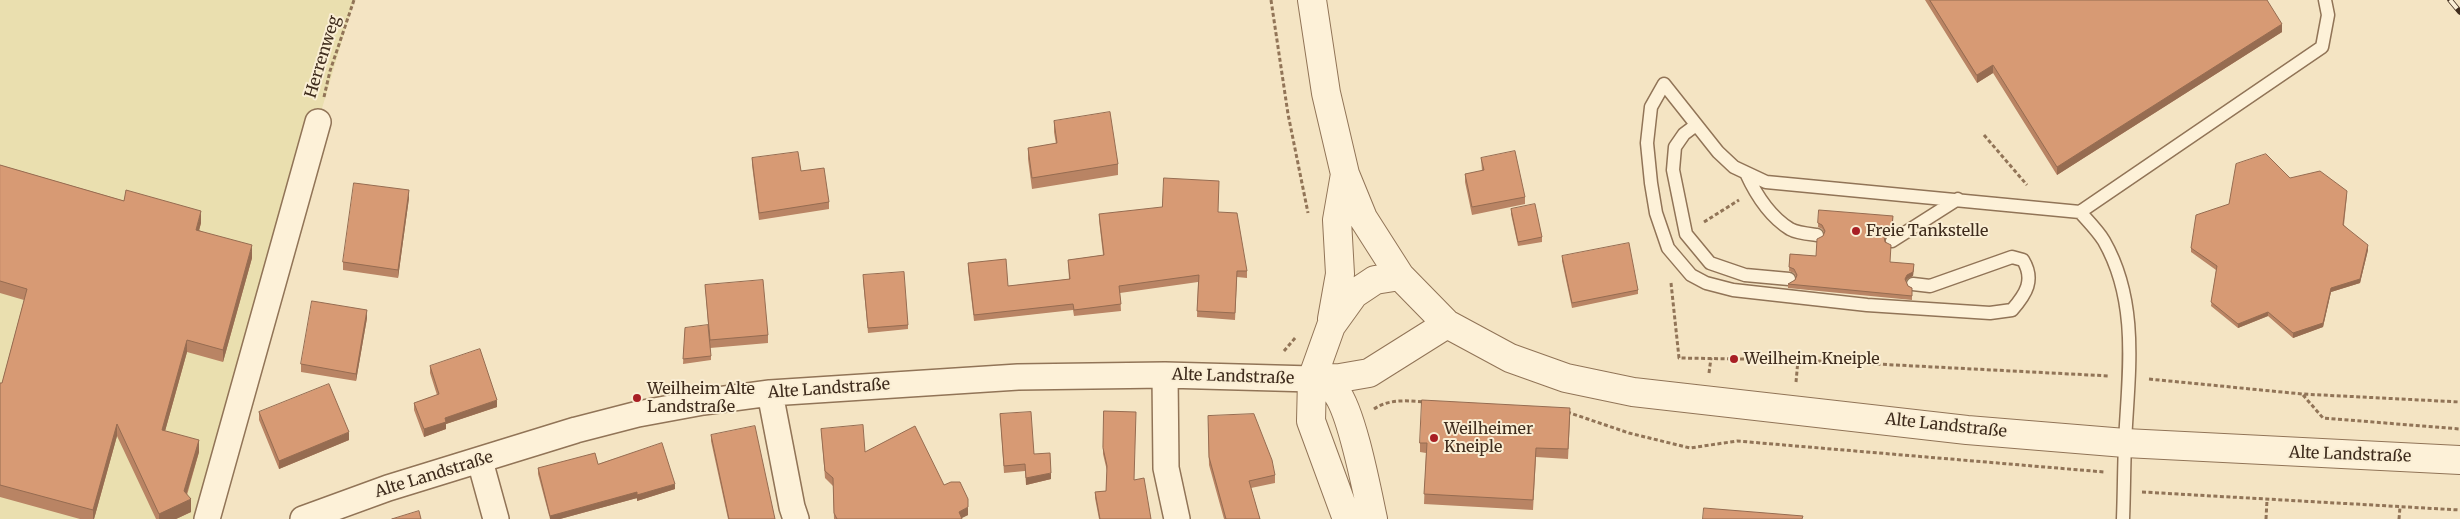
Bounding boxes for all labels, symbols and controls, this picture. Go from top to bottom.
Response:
street label: Herrenweg [301,13,345,101]
place label: Freie Tankstelle [1866,221,1988,241]
marker: Freie Tankstelle [1850,225,1862,237]
place label: Weilheim Kneiple [1744,349,1880,369]
marker: Weilheim Kneiple [1728,353,1740,365]
street label: Alte Landstraße [1171,365,1295,389]
street label: Alte Landstraße [767,375,891,403]
place label: Weilheim Alte Landstraße [647,379,755,417]
marker: Weilheim Alte Landstraße [631,392,643,404]
street label: Alte Landstraße [1884,410,2008,442]
place label: Weilheimer Kneiple [1444,419,1533,457]
marker: Weilheimer Kneiple [1428,432,1440,444]
street label: Alte Landstraße [2288,443,2412,467]
street label: Alte Landstraße [373,448,495,502]

